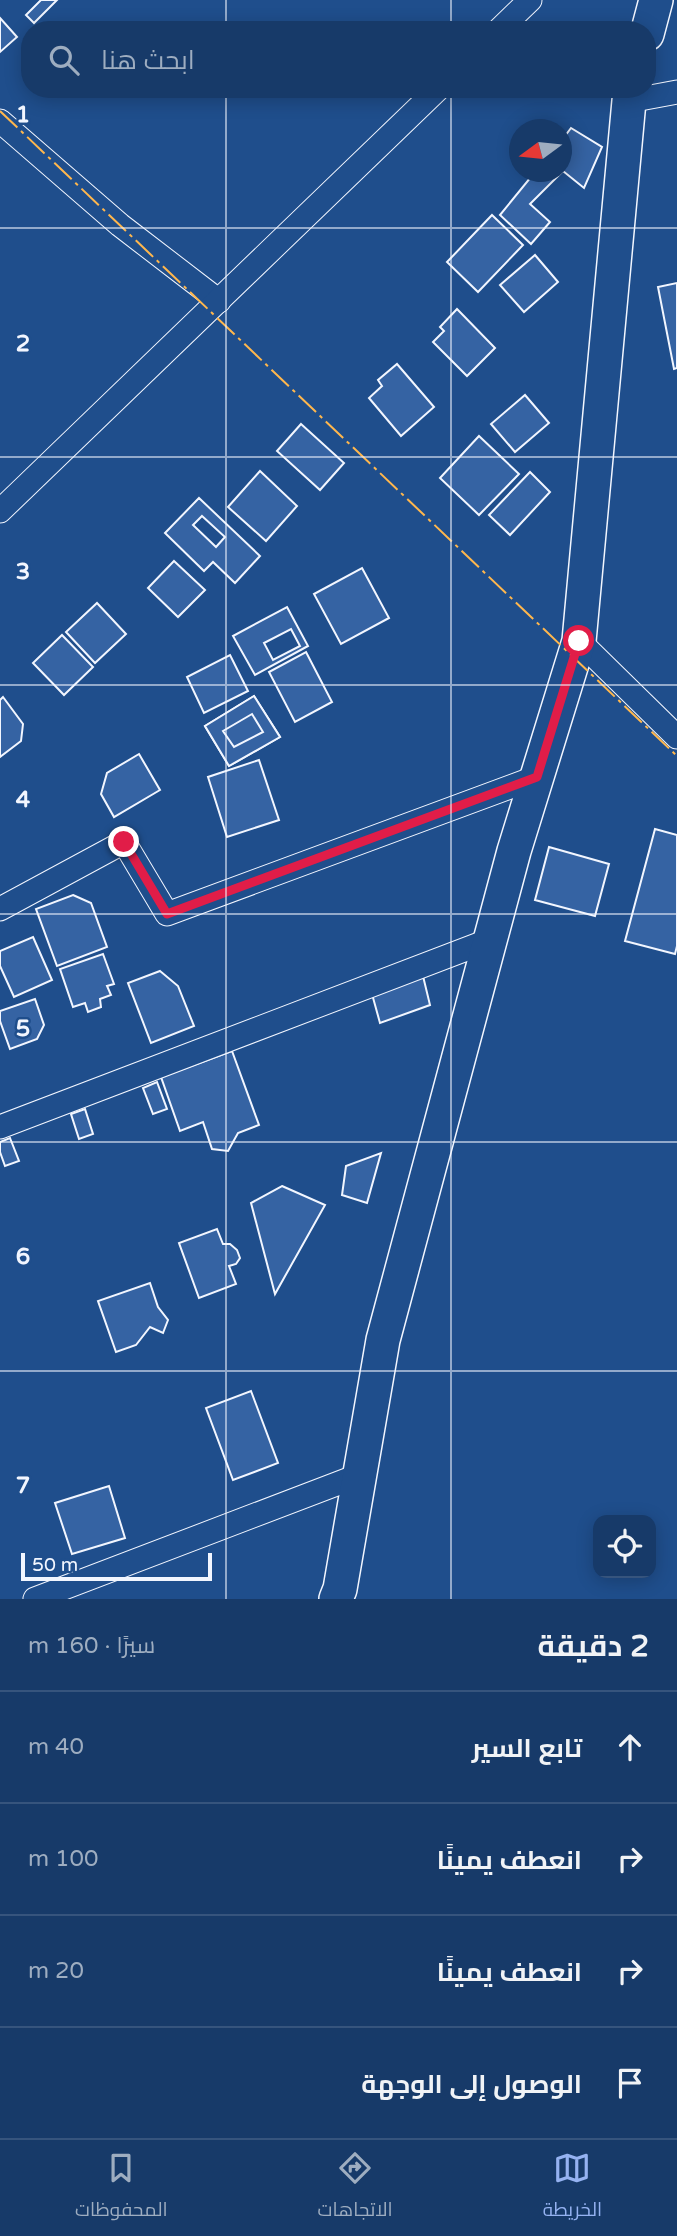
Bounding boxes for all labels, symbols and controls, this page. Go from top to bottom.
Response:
search box [21,21,656,98]
icon: search [45,41,83,79]
text: ابحث هنا [101,45,195,76]
text: 1 [16,101,30,129]
north arrow [509,119,572,182]
text: 2 [16,330,30,358]
text: 3 [16,558,30,586]
route start [563,625,594,656]
text: 4 [16,786,31,814]
route end [108,826,139,857]
text: 5 [16,1015,30,1043]
text: 6 [16,1243,30,1271]
text: 7 [16,1472,30,1500]
map controls [593,1515,656,1578]
button: locate [593,1515,656,1578]
scale bar [21,1550,212,1582]
text: 50 m [32,1554,78,1576]
text: 2 دقيقة [538,1628,649,1665]
text: سيرًا · 160 m [28,1632,155,1660]
icon: ahead [611,1728,649,1766]
text: 40 m [28,1733,84,1761]
text: تابع السير [472,1733,582,1764]
icon: right [611,1840,649,1878]
text: 100 m [28,1845,98,1873]
text: انعطف يمينًا [437,1845,582,1876]
icon: right [611,1952,649,1990]
text: 20 m [28,1957,84,1985]
text: انعطف يمينًا [437,1957,582,1988]
icon: arrive [611,2064,649,2102]
text: الوصول إلى الوجهة [361,2069,582,2100]
tab: المحفوظات [75,2149,168,2227]
tab: الاتجاهات [317,2149,393,2227]
tab: الخريطة [543,2149,602,2227]

